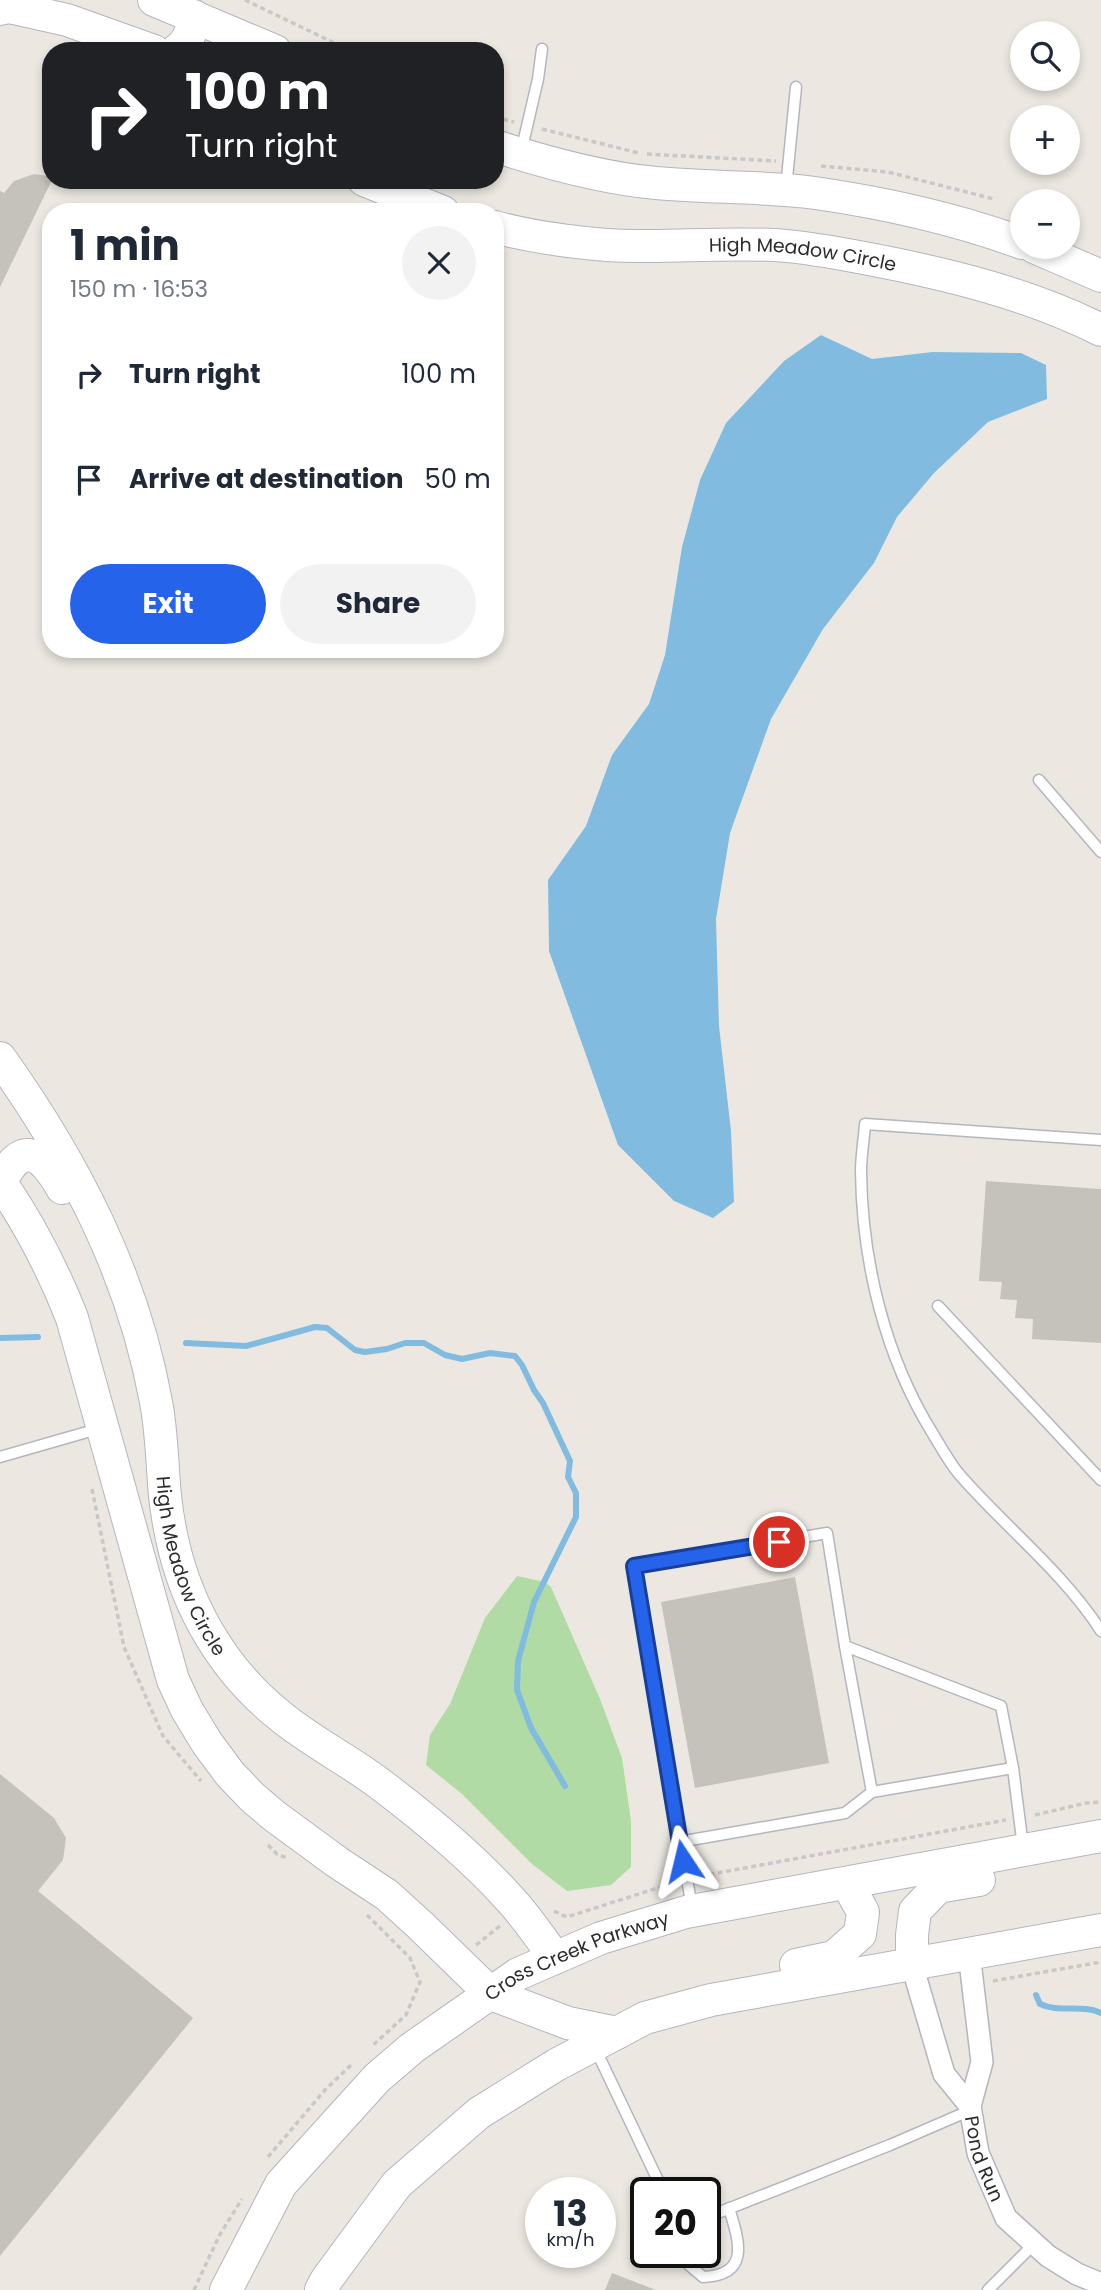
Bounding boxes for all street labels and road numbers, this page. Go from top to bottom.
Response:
street label: High Meadow Circle [709,231,899,278]
street label: High Meadow Circle [150,1475,233,1661]
street label: Cross Creek Parkway [479,1904,672,2007]
street label: Pond Run [958,2114,1011,2206]

